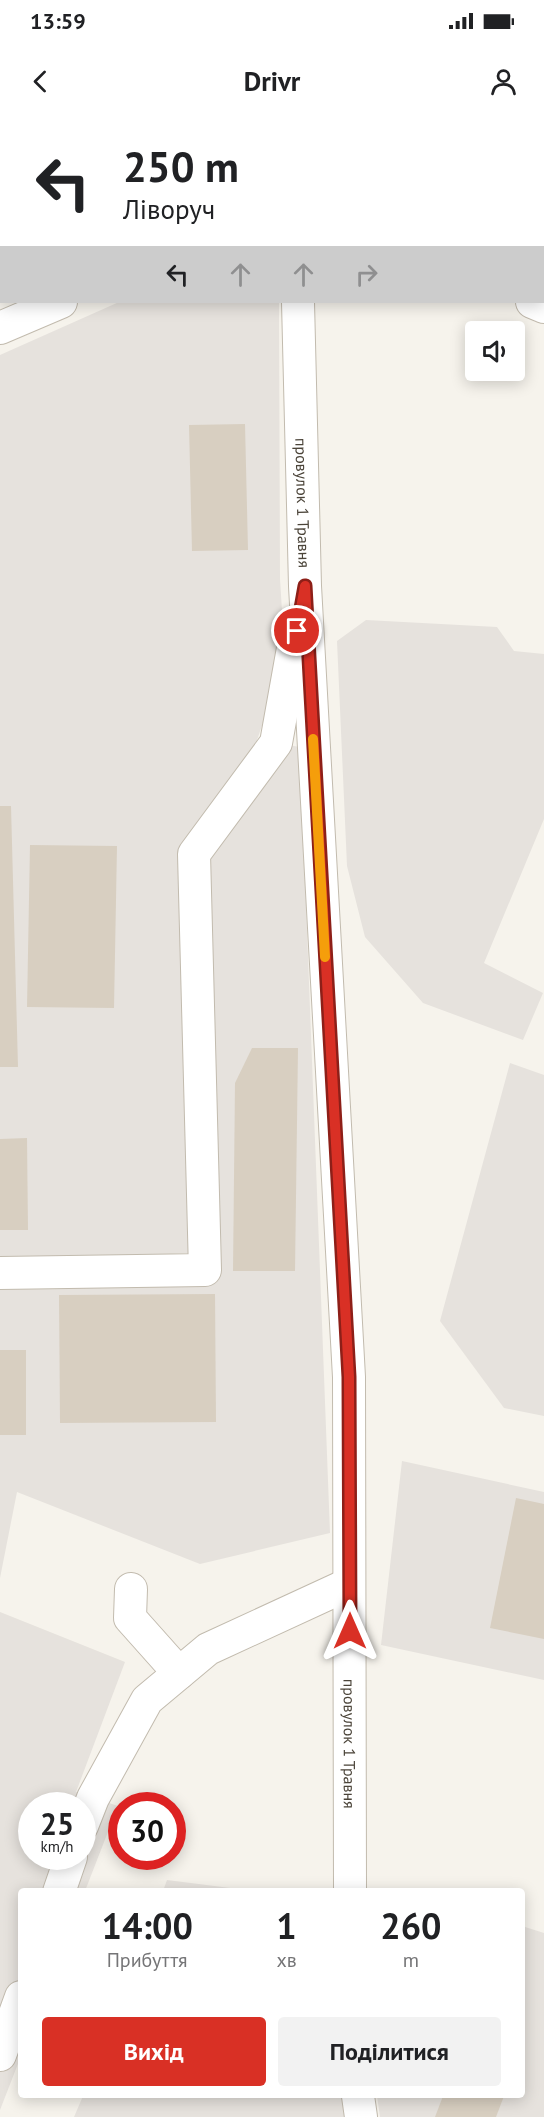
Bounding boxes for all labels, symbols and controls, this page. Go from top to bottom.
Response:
text: 13:59 [30,7,86,35]
text: Drivr [244,64,300,98]
icon: back [24,65,57,98]
icon: person [487,65,520,98]
text: 250 m [123,139,239,194]
icon: left [24,144,102,222]
text: Ліворуч [123,192,215,226]
icon: left [161,258,194,291]
icon: ahead [224,258,257,291]
icon: ahead [287,258,320,291]
icon: right [350,258,383,291]
map controls [465,321,525,381]
button: sound [465,321,525,381]
street label: провулок 1 Травня [291,438,315,568]
pin [271,605,322,656]
icon: arrive [280,614,313,647]
position arrow [318,1599,382,1663]
street label: провулок 1 Травня [340,1679,360,1809]
speed limit sign: 30 [108,1792,186,1870]
text: 25 [40,1804,74,1843]
text: km/h [41,1837,73,1856]
text: 14:00 [101,1902,193,1949]
text: 1 [276,1902,297,1949]
text: 260 [380,1902,441,1949]
text: Прибуття [107,1947,188,1973]
text: хв [276,1947,297,1973]
text: m [403,1947,419,1973]
button: Вихід [42,2017,266,2086]
button: Поділитися [278,2017,501,2086]

